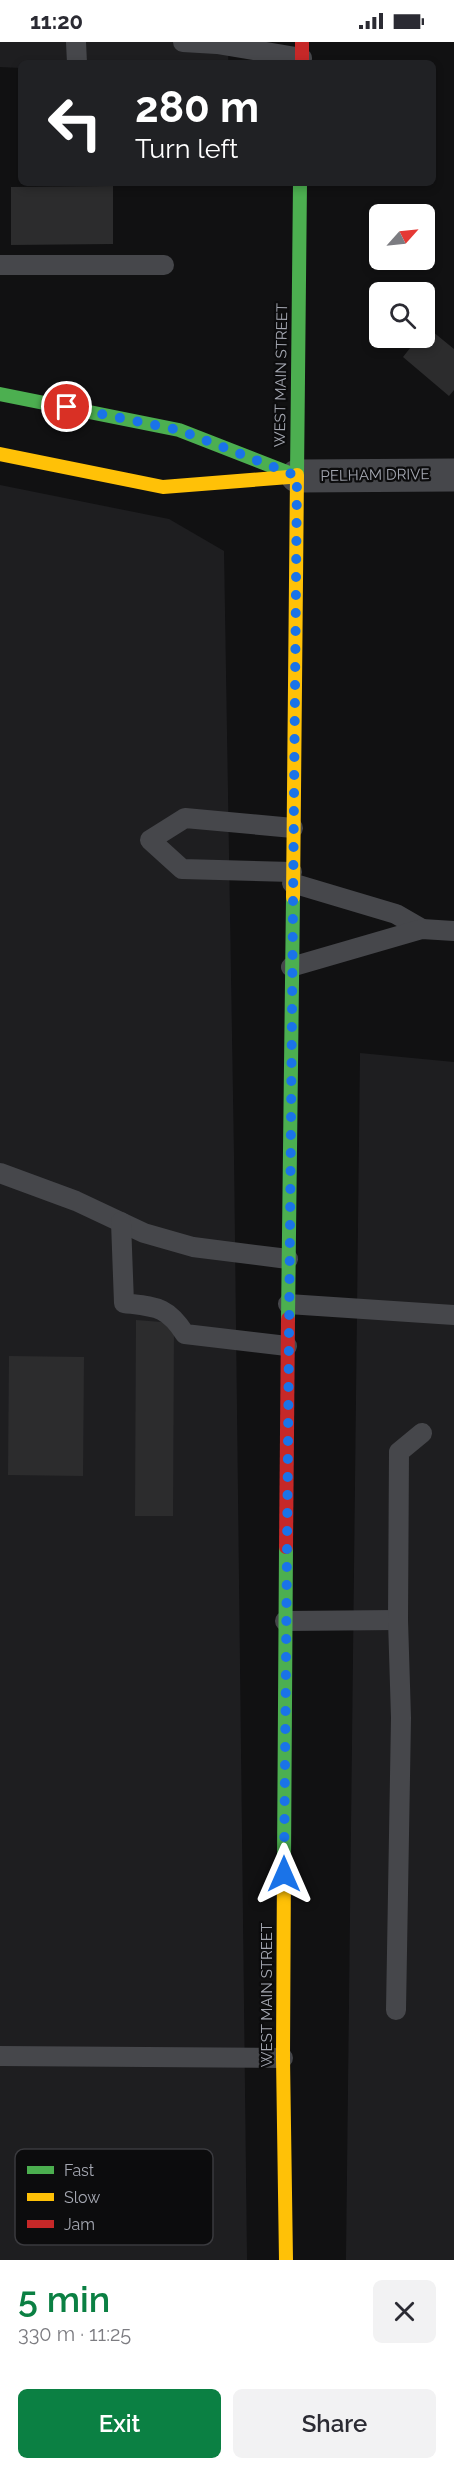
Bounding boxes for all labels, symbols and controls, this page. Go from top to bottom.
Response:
text: 11:20 [30,8,83,34]
text: 280 m [135,83,259,132]
icon: left [36,84,114,162]
text: Turn left [135,133,238,164]
north arrow [369,204,435,270]
map controls [369,204,435,348]
button: search [369,282,435,348]
street label: WEST MAIN STREET [271,303,291,447]
pin [41,381,92,432]
icon: arrive [50,390,83,423]
street label: PELHAM DRIVE [320,465,430,485]
position arrow [252,1842,316,1906]
street label: WEST MAIN STREET [258,1923,276,2067]
legend [15,2149,213,2245]
text: Fast [64,2161,95,2180]
text: Slow [64,2188,100,2207]
text: Jam [64,2215,95,2234]
text: 5 min [18,2278,110,2320]
button: close [373,2280,436,2343]
text: 330 m · 11:25 [18,2322,131,2346]
button: Exit [18,2389,221,2458]
button: Share [233,2389,436,2458]

